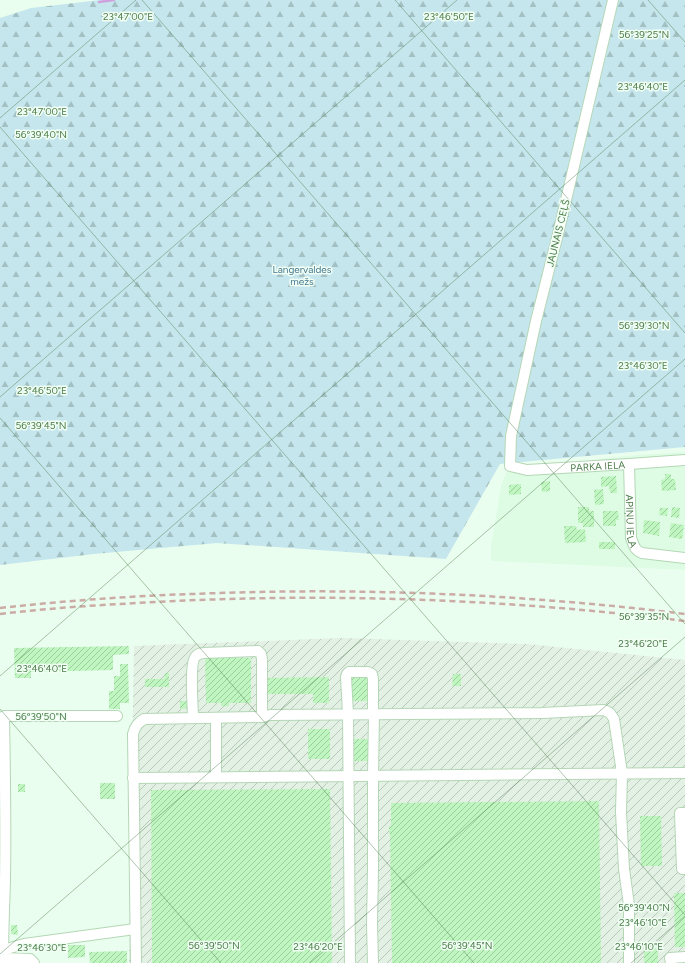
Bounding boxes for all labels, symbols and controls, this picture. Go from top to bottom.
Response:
text: 23°47'00"E [103,10,153,23]
text: 23°46'50"E [424,10,474,23]
text: 56°39'25"N [619,28,669,41]
text: 23°46'40"E [618,80,668,93]
text: 23°47'00"E [17,105,67,118]
text: 56°39'40"N [15,128,67,141]
street label: JAUNAIS CEĻŠ [543,198,573,268]
park label: Langervaldes mežs [273,263,332,288]
text: 56°39'30"N [619,319,670,332]
text: 23°46'30"E [618,359,668,372]
text: 23°46'50"E [17,384,67,397]
text: 56°39'45"N [15,419,67,432]
street label: PARKA IELA [570,458,626,474]
street label: APIŅU IELA [623,494,641,550]
text: 56°39'35"N [619,610,669,623]
text: 23°46'20"E [618,637,668,650]
text: 23°46'40"E [17,662,67,675]
text: 56°39'50"N [15,710,67,723]
text: 56°39'40"N [618,901,670,914]
text: 23°46'10"E [619,916,667,929]
text: 56°39'50"N [188,939,240,952]
text: 56°39'45"N [441,939,493,952]
text: 23°46'20"E [293,940,343,953]
text: 23°46'10"E [615,940,663,953]
text: 23°46'30"E [17,941,67,954]

